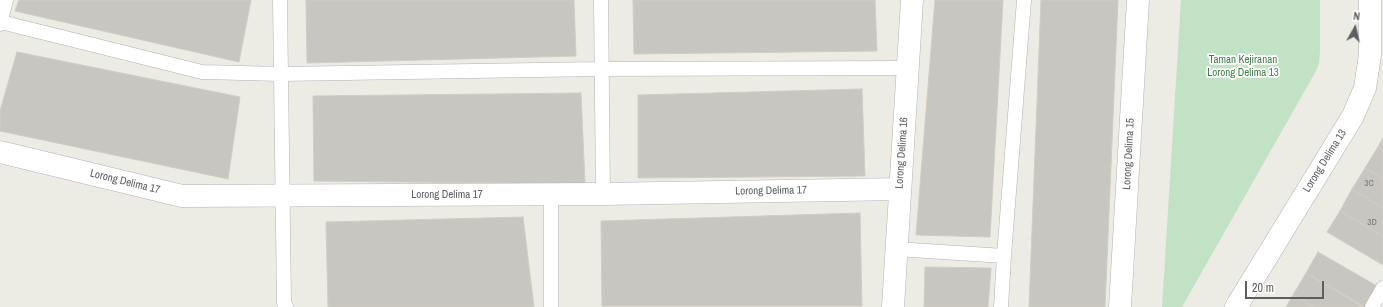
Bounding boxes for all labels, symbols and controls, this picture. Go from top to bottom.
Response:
north arrow [1335,8,1375,48]
text: N [1352,9,1361,24]
park label: Taman Kejiranan Lorong Delima 13 [1207,53,1279,79]
street label: Lorong Delima 16 [893,117,911,189]
street label: Lorong Delima 15 [1121,118,1137,190]
street label: Lorong Delima 13 [1300,127,1350,195]
street label: Lorong Delima 17 [89,167,161,197]
house number: 3C [1364,179,1374,189]
street label: Lorong Delima 17 [735,184,807,198]
street label: Lorong Delima 17 [411,188,483,202]
house number: 3D [1367,218,1377,228]
scale bar [1247,273,1326,299]
text: 20 m [1252,280,1274,296]

